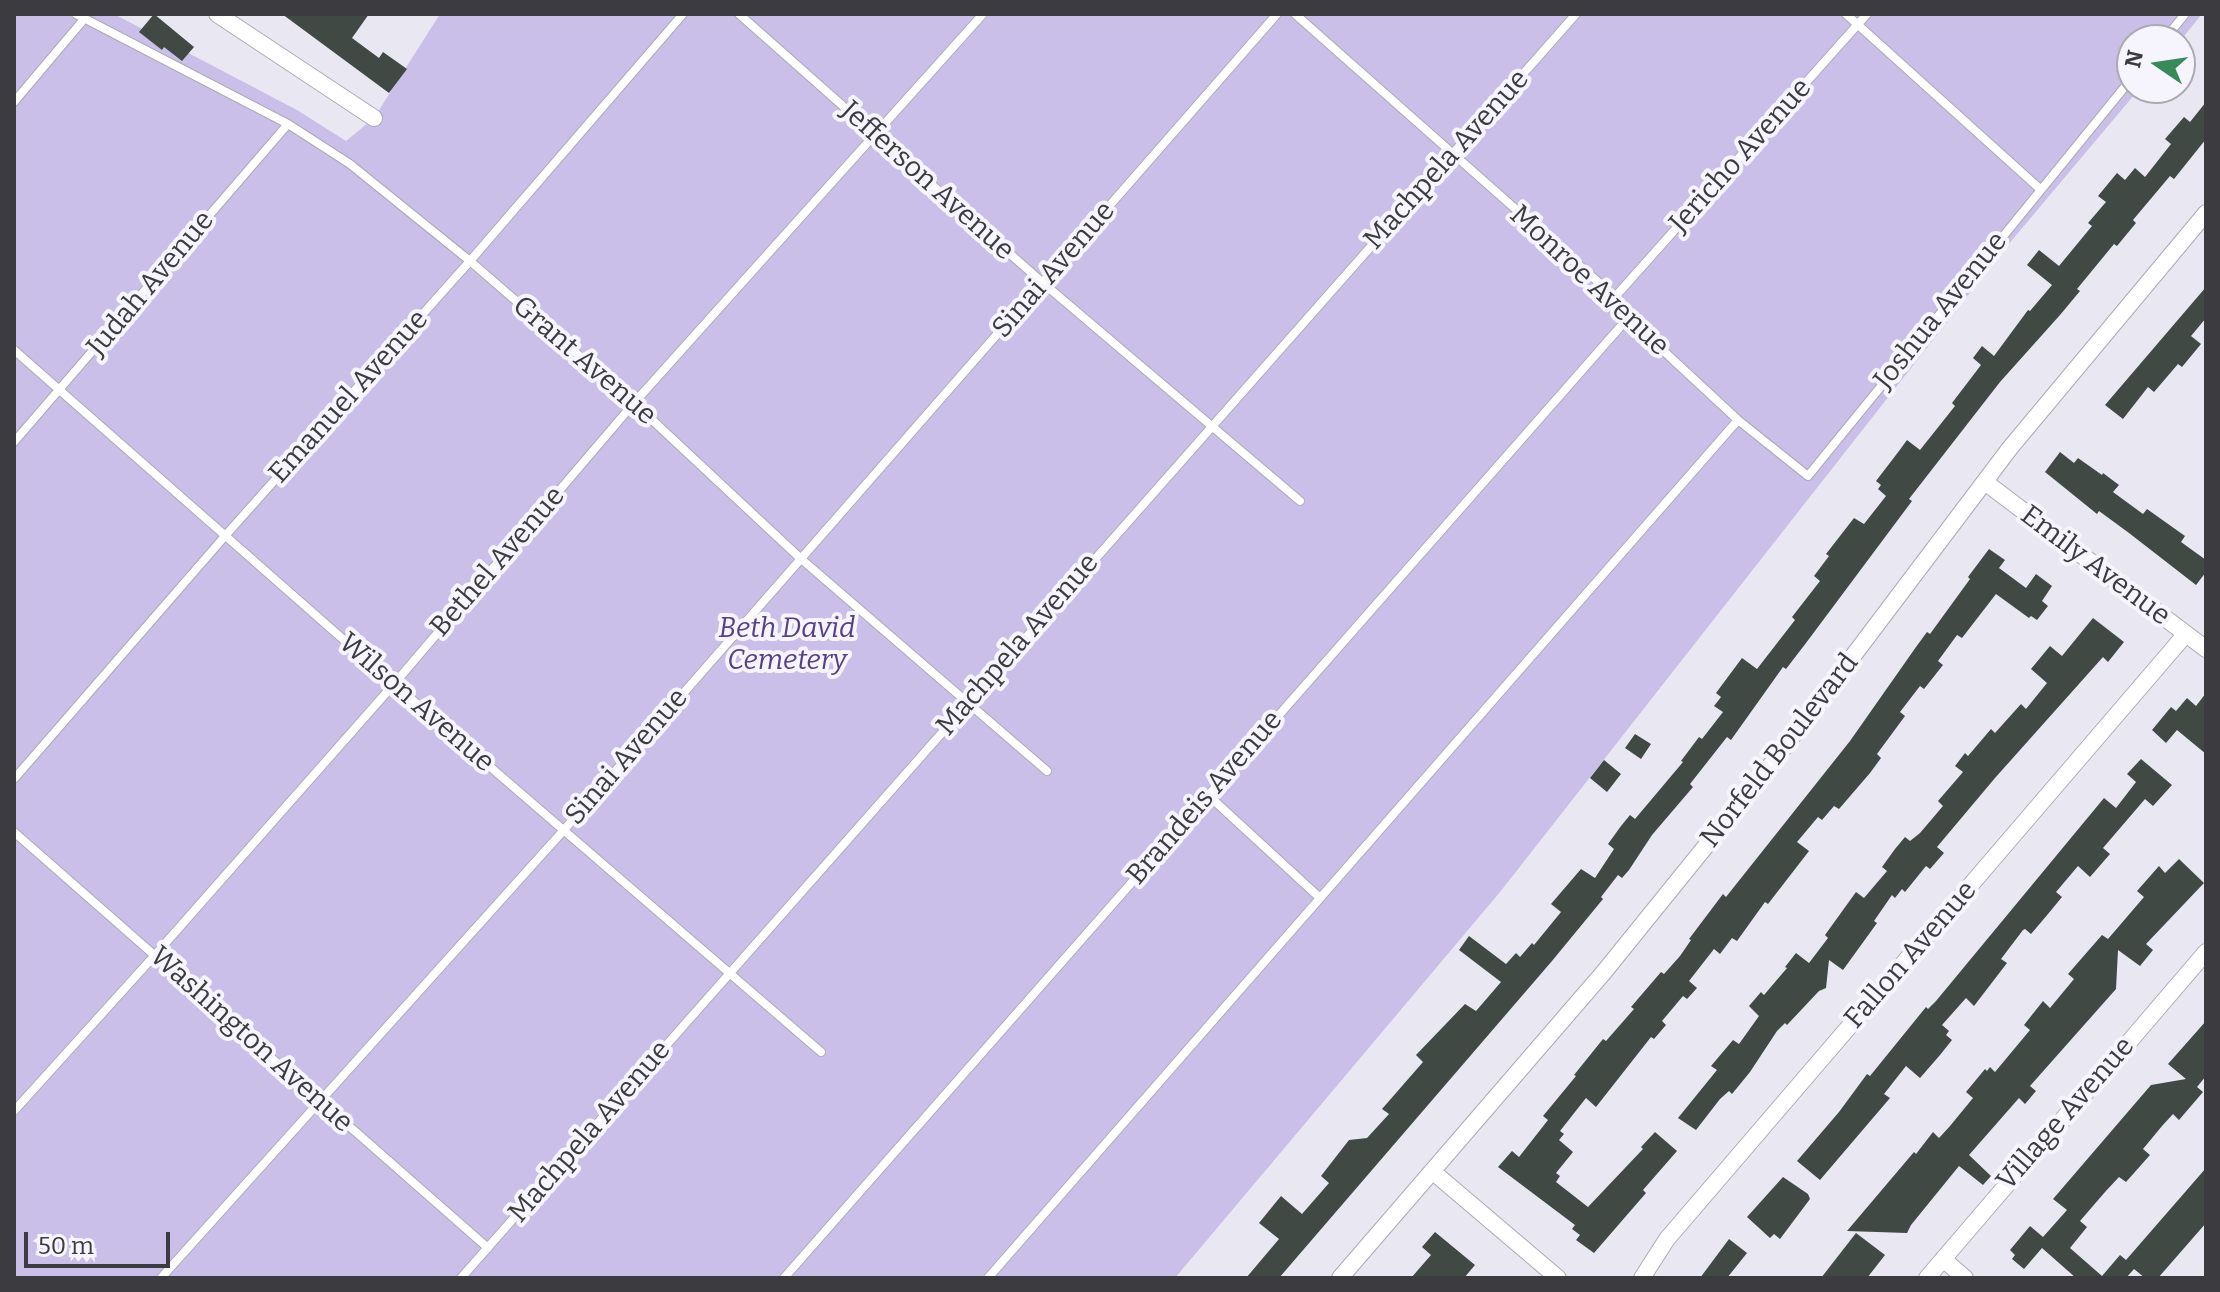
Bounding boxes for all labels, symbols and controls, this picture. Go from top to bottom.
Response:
north arrow [2116,24,2196,104]
text: N [2119,48,2149,70]
street label: Machpela Avenue [1358,63,1536,257]
street label: Jericho Avenue [1663,72,1819,240]
street label: Jefferson Avenue [833,94,1021,268]
street label: Sinai Avenue [986,195,1122,345]
street label: Monroe Avenue [1502,199,1676,363]
street label: Judah Avenue [81,205,221,363]
street label: Joshua Avenue [1867,226,2015,396]
street label: Grant Avenue [505,289,663,433]
street label: Emanuel Avenue [262,303,436,491]
street label: Bethel Avenue [424,480,572,644]
street label: Emily Avenue [2014,499,2176,633]
street label: Machpela Avenue [930,547,1106,743]
park label: Beth David Cemetery [719,612,855,678]
street label: Wilson Avenue [331,626,501,780]
street label: Norfeld Boulevard [1694,647,1866,855]
street label: Sinai Avenue [559,682,695,832]
street label: Brandeis Avenue [1120,704,1290,892]
street label: Fallon Avenue [1838,874,1984,1036]
street label: Washington Avenue [143,940,359,1140]
street label: Village Avenue [1990,1030,2142,1198]
street label: Machpela Avenue [502,1034,678,1230]
scale bar [28,1216,174,1266]
text: 50 m [38,1232,94,1260]

